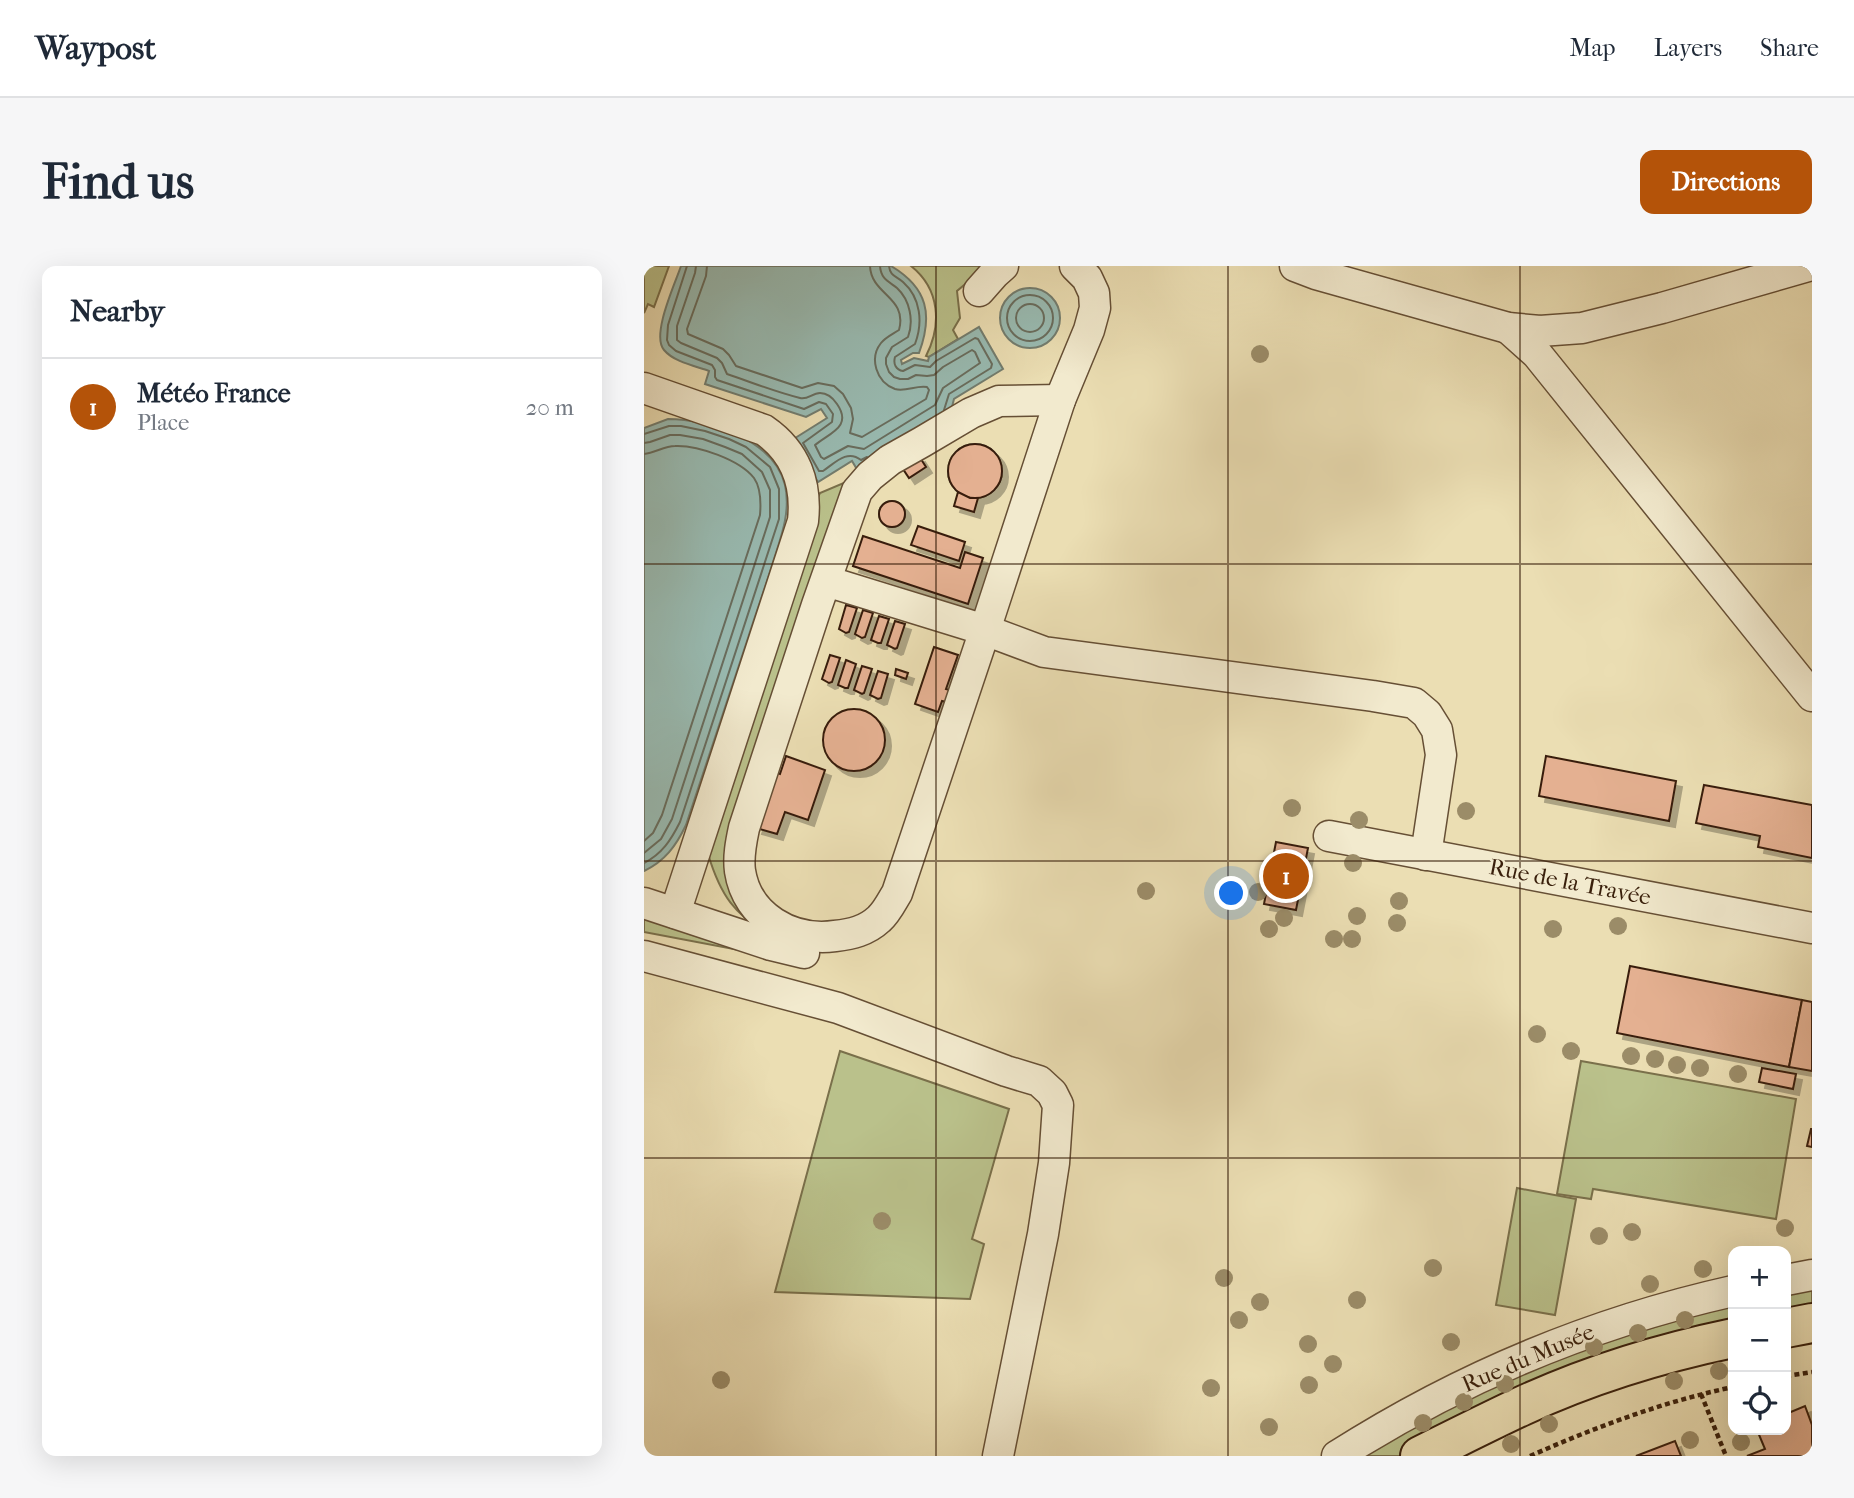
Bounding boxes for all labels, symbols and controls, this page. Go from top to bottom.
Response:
text: Waypost [35,29,156,68]
text: Map [1570,34,1616,62]
text: Layers [1654,34,1722,62]
text: Share [1760,34,1819,62]
button: Directions [1640,150,1812,214]
text: Find us [42,153,194,211]
text: Nearby [70,294,165,329]
text: Météo France [137,378,291,409]
text: 1 [89,394,97,421]
text: 20 m [525,394,574,421]
text: Place [137,409,189,436]
pin: 1 [1263,850,1309,902]
street label: Rue de la Travée [1487,853,1653,911]
your location [1214,876,1248,910]
map controls [1728,1246,1791,1435]
button: + [1728,1246,1791,1309]
button: − [1728,1309,1791,1372]
street label: Rue du Musée [1458,1318,1598,1398]
button: locate [1728,1372,1791,1435]

